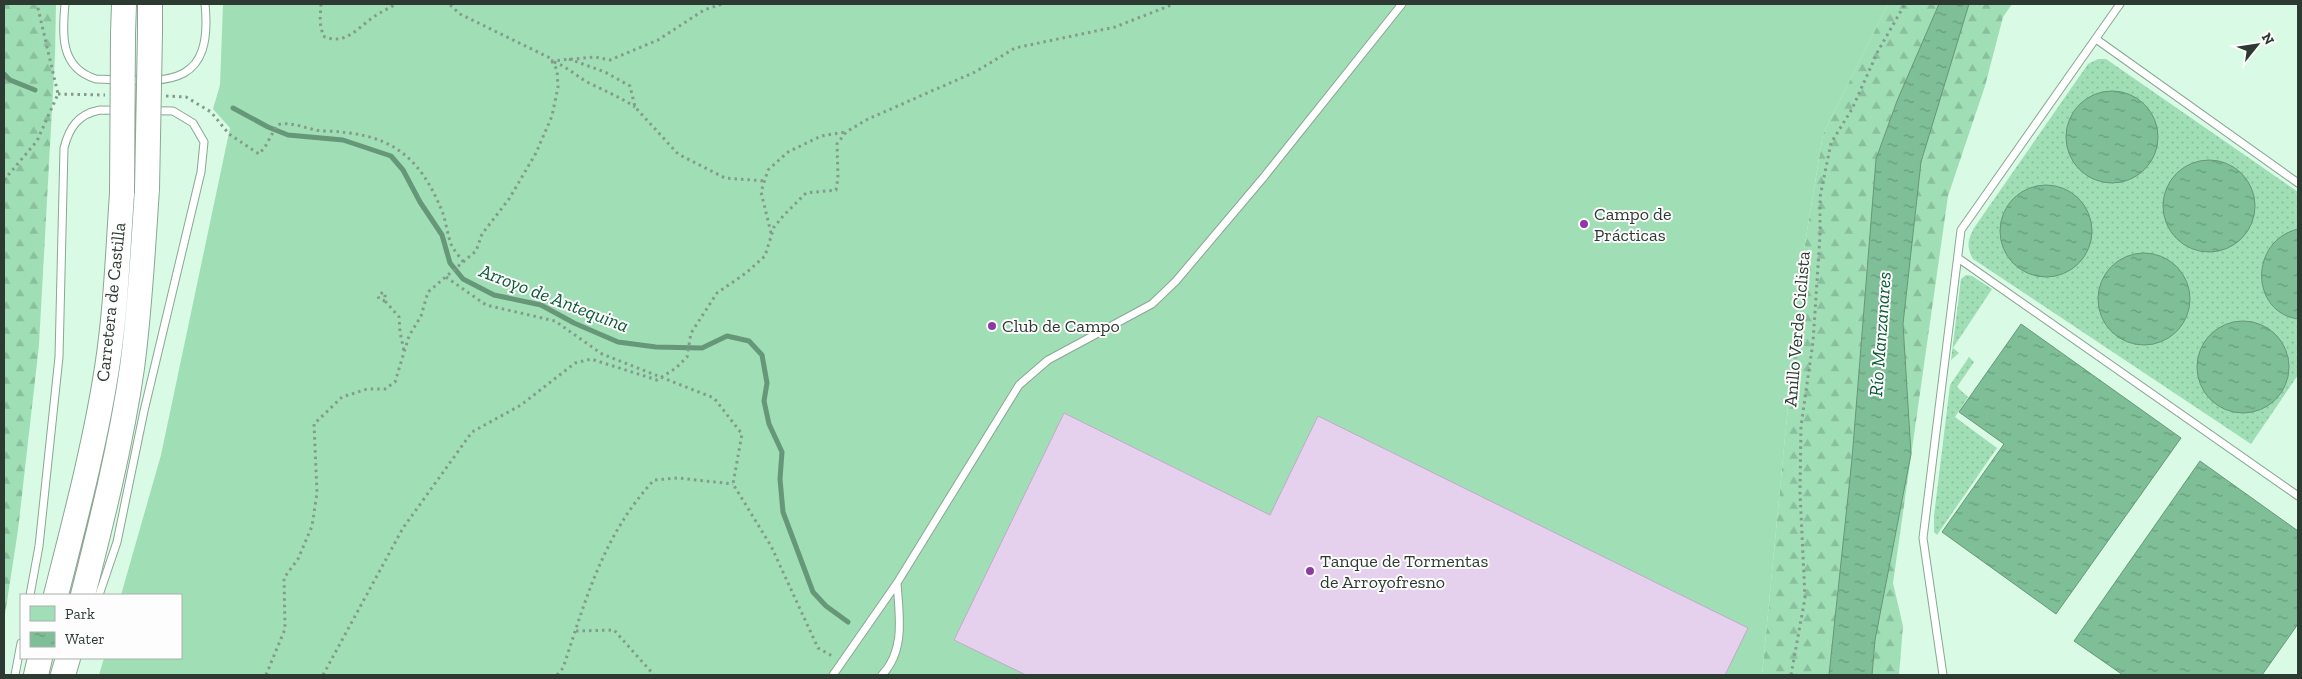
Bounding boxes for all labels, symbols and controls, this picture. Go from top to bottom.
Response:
north arrow [2232,20,2282,70]
text: N [2258,30,2278,48]
place label: Campo de Prácticas [1594,203,1671,246]
marker: Campo de Prácticas [1578,218,1590,230]
street label: Carretera de Castilla [92,221,130,383]
street label: Anillo Verde Ciclista [1779,250,1815,408]
water label: Arroyo de Antequina [475,259,632,337]
water label: Río Manzanares [1864,271,1896,397]
place label: Club de Campo [1002,315,1120,337]
marker: Club de Campo [986,320,998,332]
place label: Tanque de Tormentas de Arroyofresno [1320,550,1488,593]
marker: Tanque de Tormentas de Arroyofresno [1304,565,1316,577]
legend [20,594,182,659]
text: Park [65,605,95,623]
text: Water [65,630,105,648]

